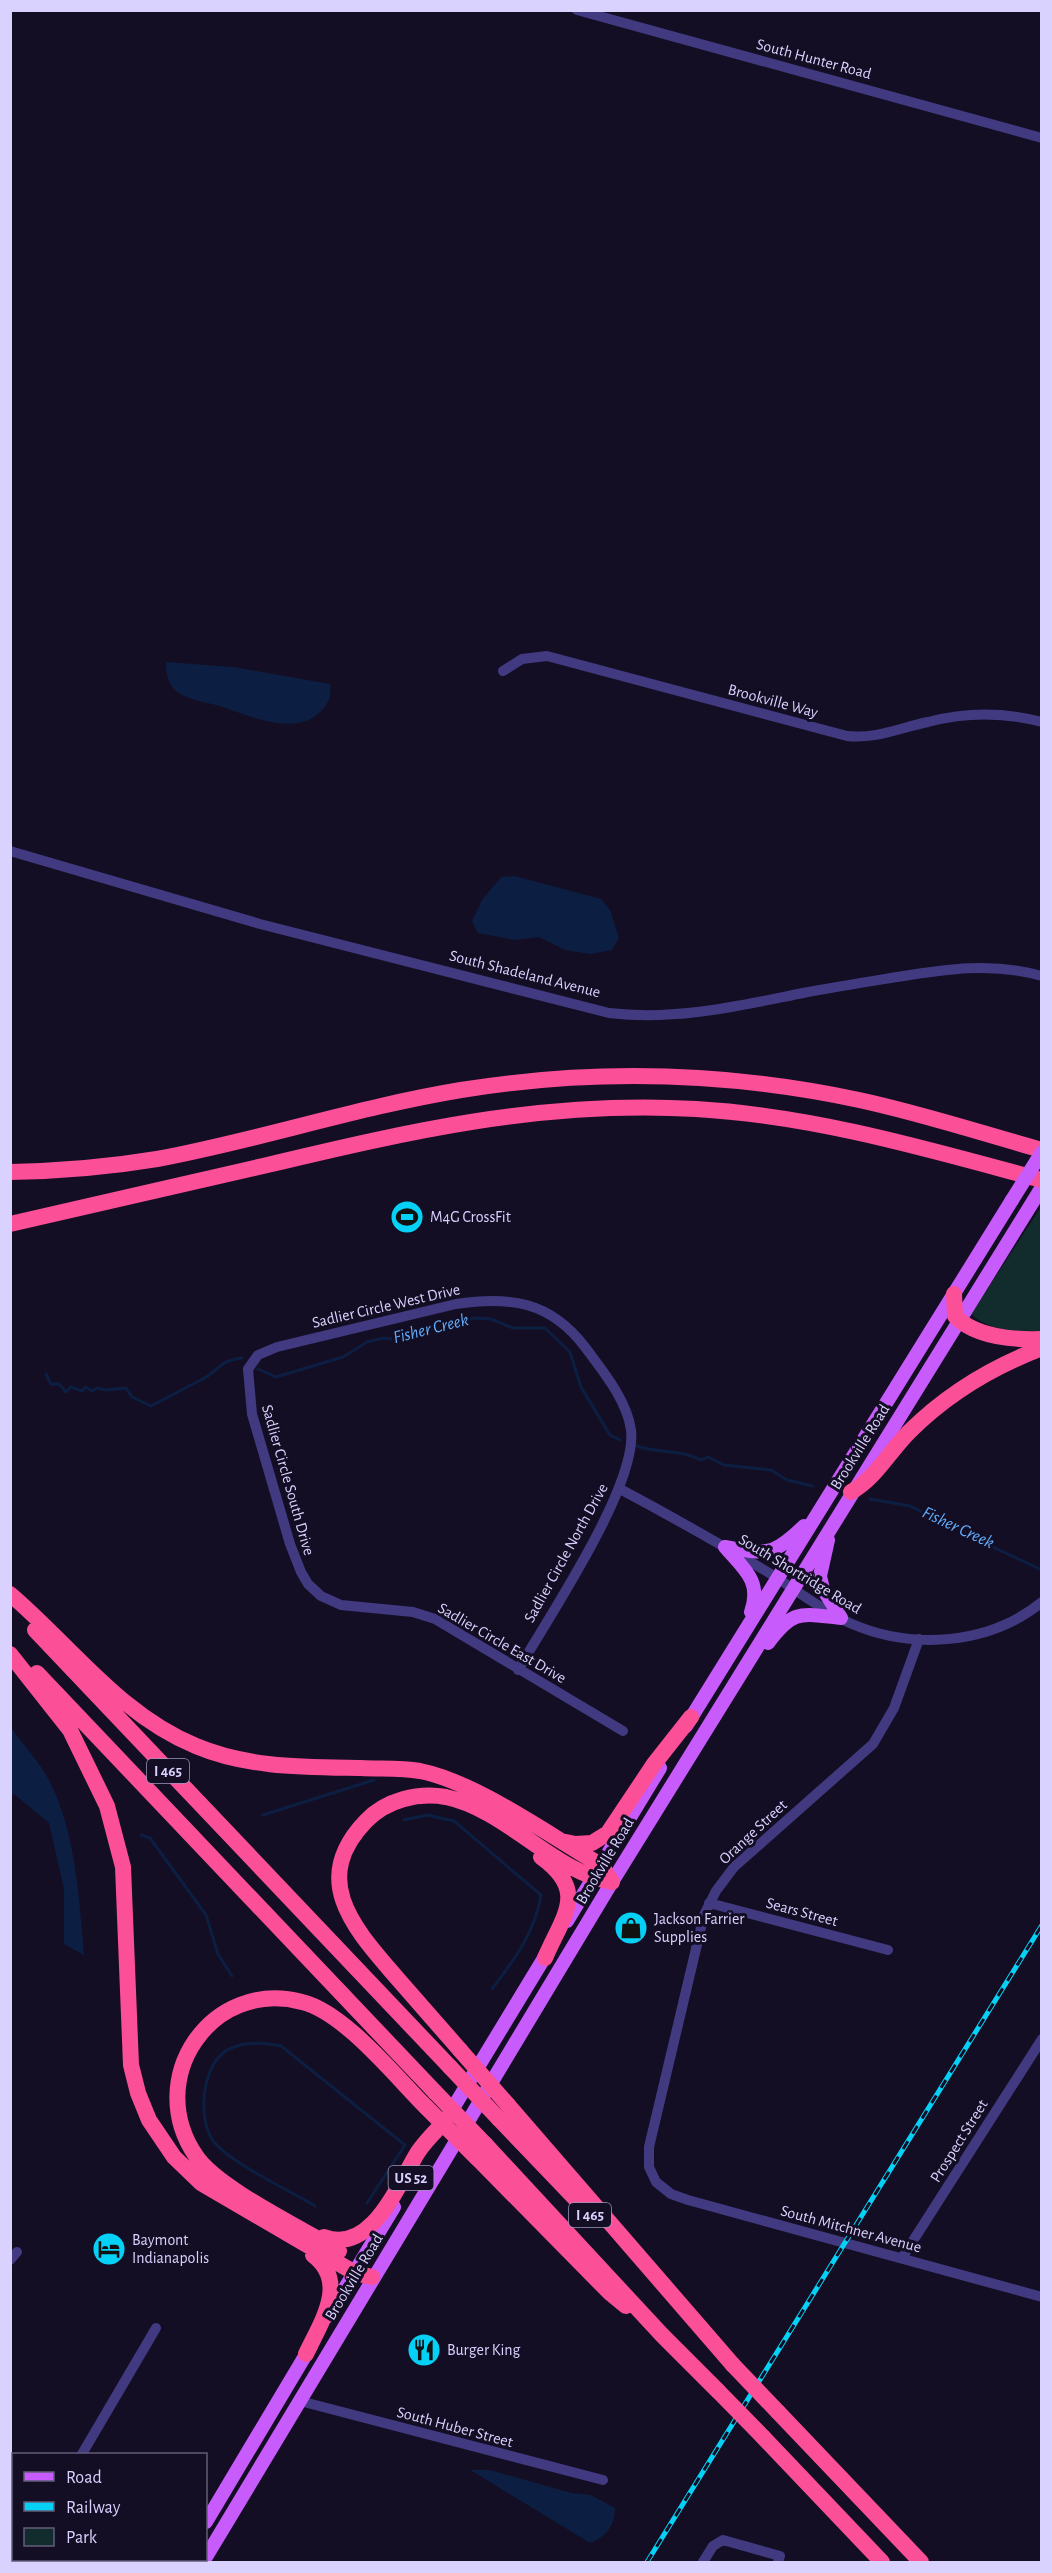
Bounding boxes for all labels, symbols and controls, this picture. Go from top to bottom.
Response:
street label: South Hunter Road [755,36,873,82]
street label: Brookville Way [726,681,820,722]
street label: South Shadeland Avenue [448,947,602,1001]
sports icon: M4G CrossFit [389,1199,425,1235]
place label: M4G CrossFit [430,1209,511,1225]
street label: Sadlier Circle West Drive [310,1281,462,1331]
water label: Fisher Creek [391,1311,471,1347]
street label: Brookville Road [828,1402,892,1492]
street label: Sadlier Circle South Drive [259,1403,317,1557]
street label: Sadlier Circle North Drive [521,1481,611,1625]
water label: Fisher Creek [919,1504,997,1552]
street label: South Shortridge Road [736,1531,864,1617]
street label: Sadlier Circle East Drive [435,1600,569,1686]
road number: I 465 [147,1759,189,1783]
street label: Orange Street [716,1797,790,1867]
street label: Brookville Road [573,1815,637,1907]
street label: Sears Street [765,1895,839,1929]
shop icon: Jackson Farrier Supplies [613,1910,649,1946]
place label: Jackson Farrier Supplies [654,1911,745,1945]
street label: Prospect Street [927,2097,991,2185]
road number: US 52 [388,2166,434,2190]
street label: South Mitchner Avenue [779,2202,923,2256]
road number: I 465 [569,2203,611,2227]
hotel icon: Baymont Indianapolis [91,2231,127,2267]
street label: Brookville Road [322,2231,386,2323]
place label: Baymont Indianapolis [132,2232,209,2266]
restaurant icon: Burger King [406,2332,442,2368]
place label: Burger King [447,2342,521,2358]
street label: South Huber Street [395,2404,515,2450]
legend [12,2453,207,2561]
text: Road [66,2469,102,2487]
text: Railway [66,2499,121,2517]
text: Park [66,2529,98,2547]

